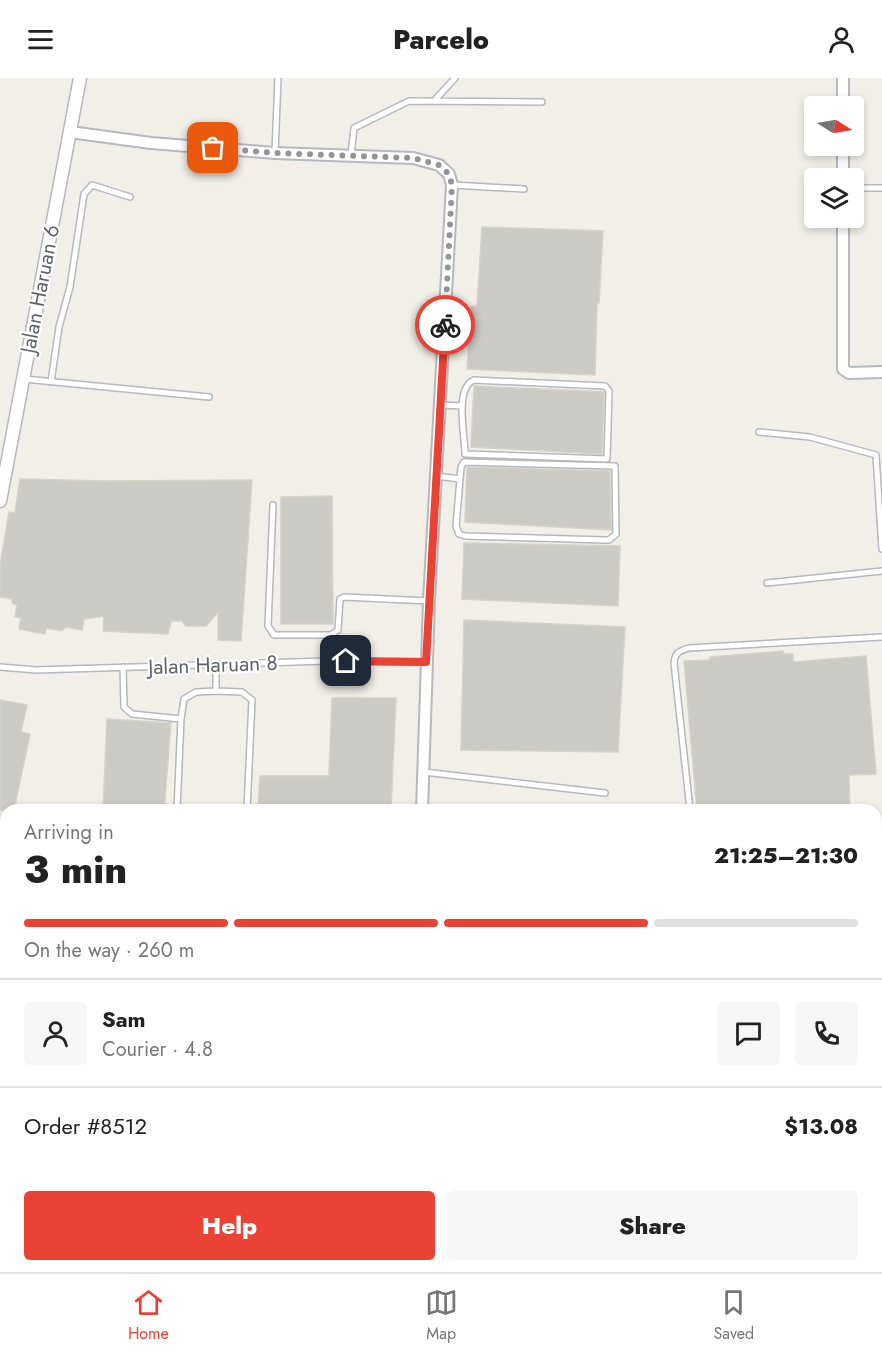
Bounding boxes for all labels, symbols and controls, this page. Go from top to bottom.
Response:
text: Parcelo [393,20,489,59]
icon: menu [24,23,57,56]
icon: person [825,23,858,56]
north arrow [804,96,864,156]
map controls [804,96,864,228]
pin [187,122,238,173]
icon: bag [196,131,229,164]
button: layers [804,168,864,228]
street label: Jalan Haruan 6 [12,222,67,359]
courier [415,295,475,355]
icon: bike [429,309,462,342]
pin [320,635,371,686]
icon: home [329,644,362,677]
street label: Jalan Haruan 8 [145,648,278,682]
text: Arriving in [24,818,114,847]
text: 21:25–21:30 [714,839,858,871]
text: 3 min [24,841,127,898]
text: On the way · 260 m [24,936,194,965]
button: person [24,1002,87,1065]
button: chat [717,1002,780,1065]
button: phone [795,1002,858,1065]
text: Sam [102,1003,146,1035]
text: Courier · 4.8 [102,1035,213,1064]
text: Order #8512 [24,1110,147,1142]
text: $13.08 [784,1110,858,1142]
button: Help [24,1191,435,1260]
button: Share [447,1191,858,1260]
tab: Home [128,1286,169,1345]
tab: Map [425,1286,458,1345]
tab: Saved [714,1286,754,1345]

